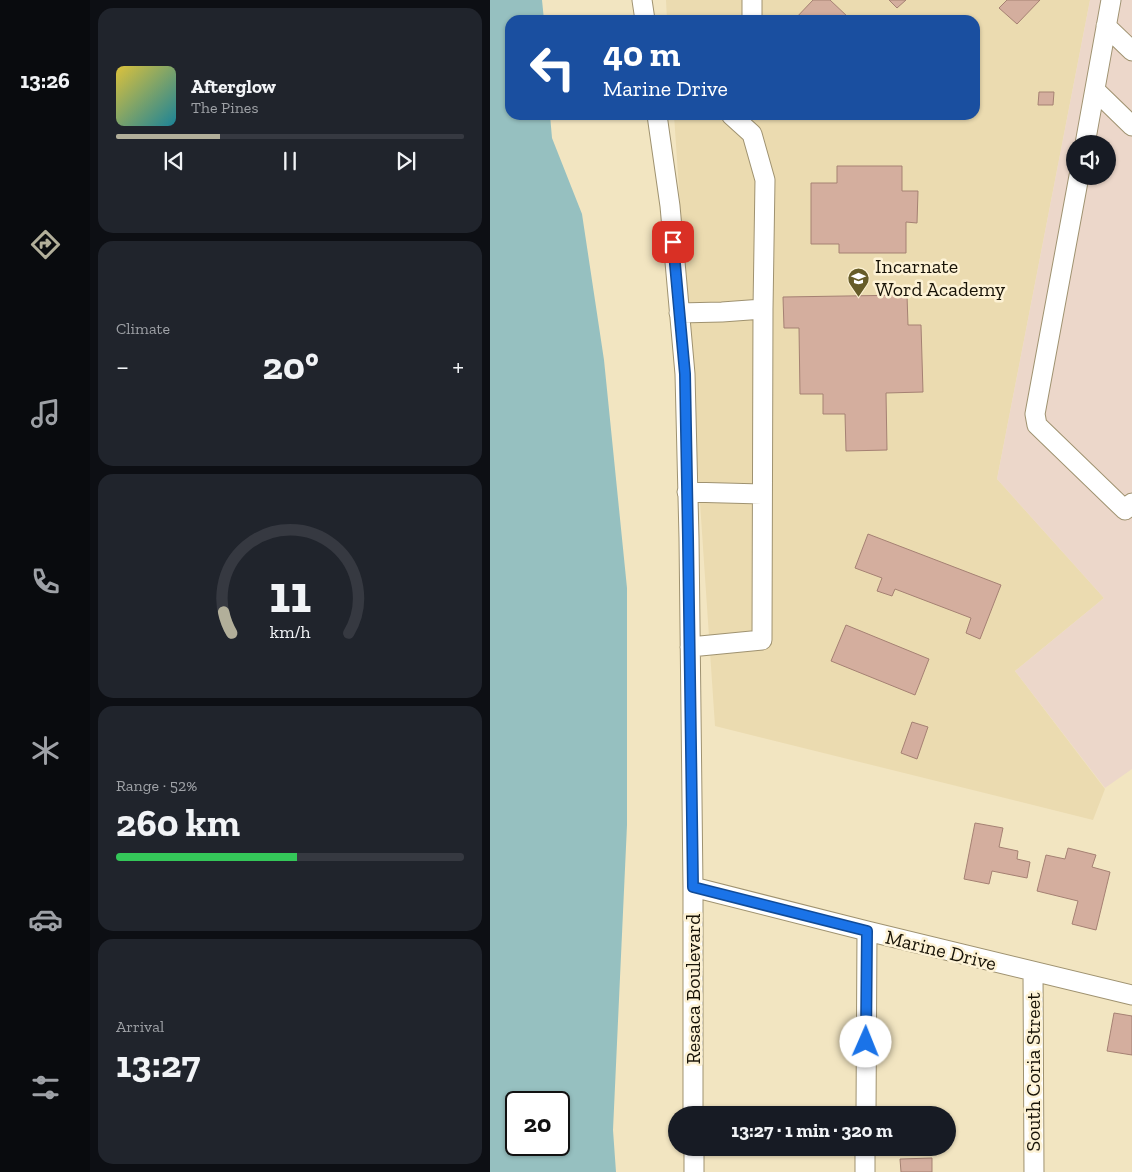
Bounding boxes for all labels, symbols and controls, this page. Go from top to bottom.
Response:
text: 40 m [603,33,680,75]
icon: left [520,35,585,100]
text: 13:26 [20,67,70,94]
text: Afterglow [191,75,276,98]
text: Marine Drive [603,75,728,102]
text: The Pines [191,98,258,117]
map controls [1066,135,1116,185]
button: sound [1066,135,1116,185]
icon: previous [160,147,188,175]
icon: pause [276,147,304,175]
icon: next [392,147,420,175]
pin [652,221,694,263]
icon: directions [28,227,63,262]
icon: arrive [659,228,687,256]
place label: Incarnate Word Academy [875,254,1006,301]
school or university icon: Incarnate Word Academy [847,266,871,297]
text: Climate [116,319,170,338]
text: 20° [263,343,319,389]
text: − [116,350,129,383]
text: + [452,350,464,383]
icon: music [28,396,63,431]
text: 11 [269,563,311,625]
icon: phone [28,564,63,599]
text: km/h [270,621,310,643]
icon: climate [28,733,63,768]
text: Range · 52% [116,776,197,795]
text: 260 km [116,800,240,846]
icon: car [28,902,63,937]
street label: Resaca Boulevard [681,914,705,1064]
street label: Marine Drive [883,925,999,975]
street label: South Coria Street [1021,992,1045,1152]
position arrow [839,1015,891,1067]
text: Arrival [116,1017,164,1036]
text: 13:27 [116,1041,200,1087]
icon: filters [28,1070,63,1105]
speed limit sign: 20 [505,1091,570,1156]
text: 13:27 · 1 min · 320 m [731,1119,893,1142]

